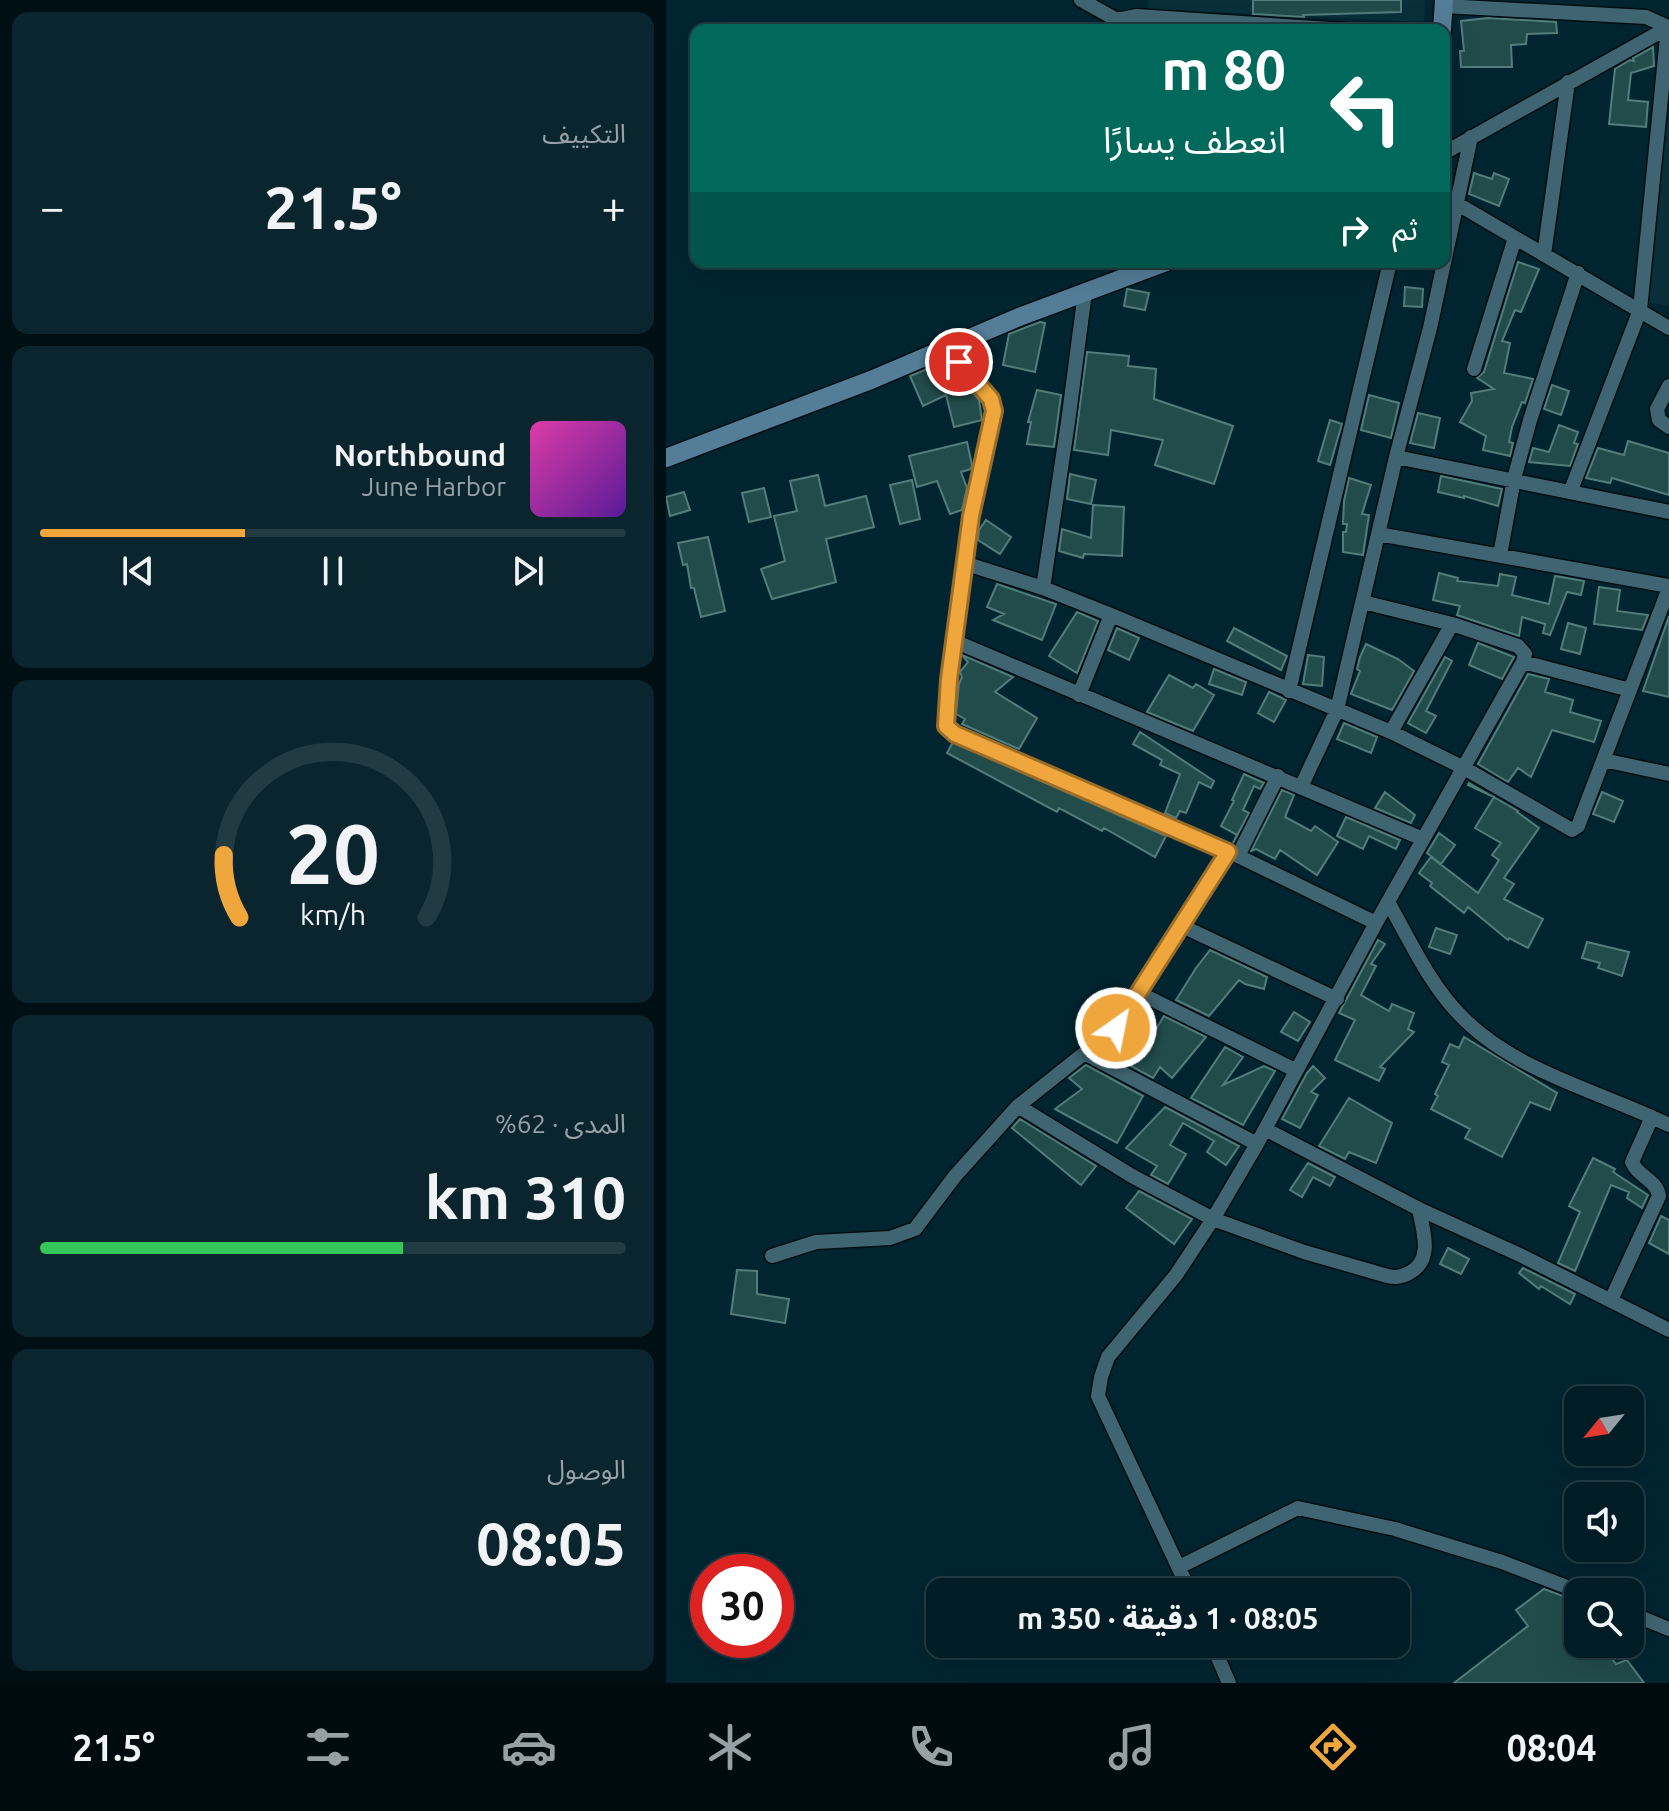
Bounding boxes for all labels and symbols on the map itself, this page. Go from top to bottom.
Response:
pin [925,328,993,396]
position arrow [1074,986,1158,1070]
north arrow [1564,1386,1644,1466]
speed limit sign: 30 [690,1554,794,1658]

